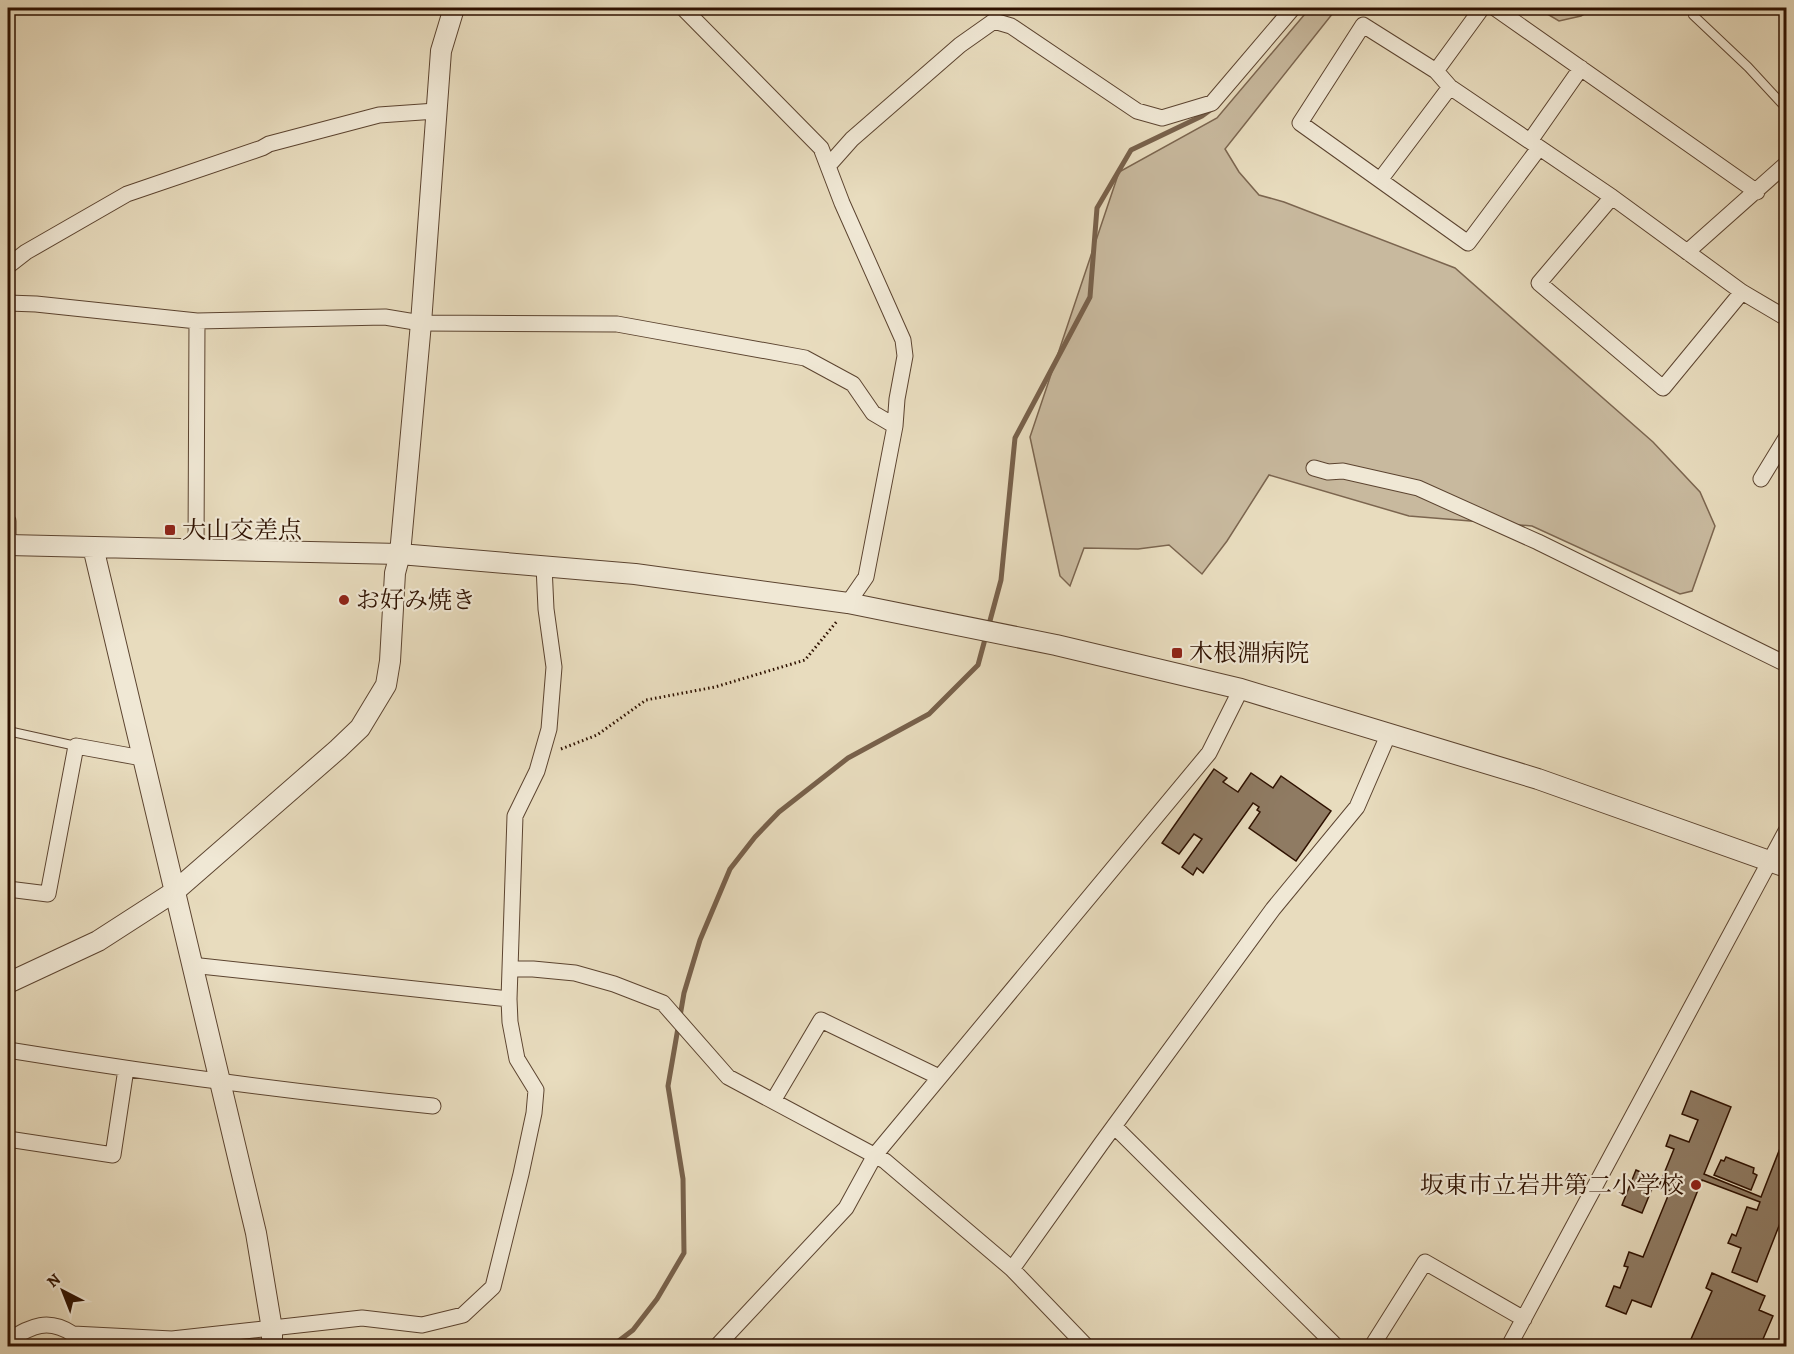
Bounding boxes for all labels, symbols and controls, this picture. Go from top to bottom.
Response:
place label: 大山交差点 [182,514,302,546]
marker: 大山交差点 [163,523,177,537]
place label: お好み焼き [356,584,476,616]
marker: お好み焼き [337,593,351,607]
place label: 木根淵病院 [1189,637,1309,669]
marker: 木根淵病院 [1170,646,1184,660]
place label: 坂東市立岩井第二小学校 [1420,1169,1684,1201]
marker: 坂東市立岩井第二小学校 [1689,1178,1703,1192]
north arrow [33,1261,93,1321]
text: N [42,1268,66,1293]

